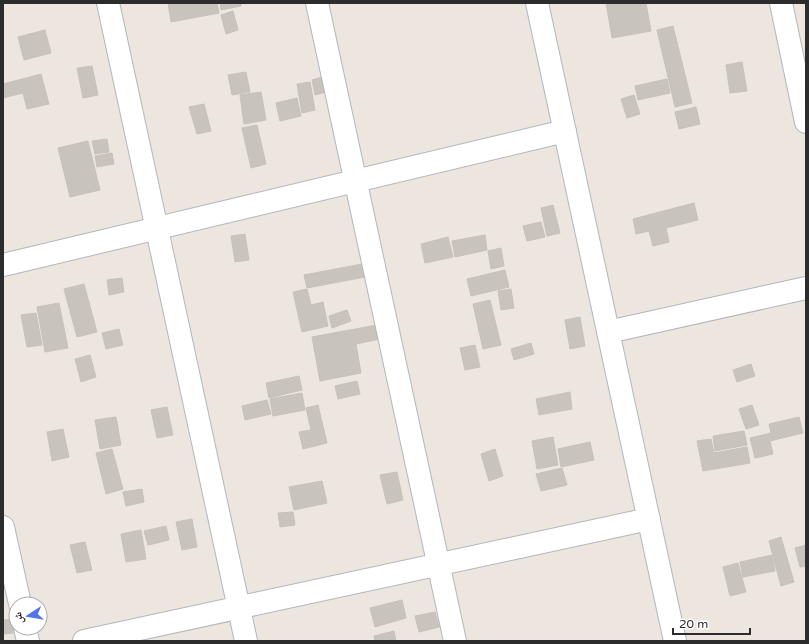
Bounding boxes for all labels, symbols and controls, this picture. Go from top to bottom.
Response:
north arrow [8,596,48,636]
text: ش [11,610,27,625]
scale bar [673,610,750,636]
text: 20 m [679,617,708,631]

